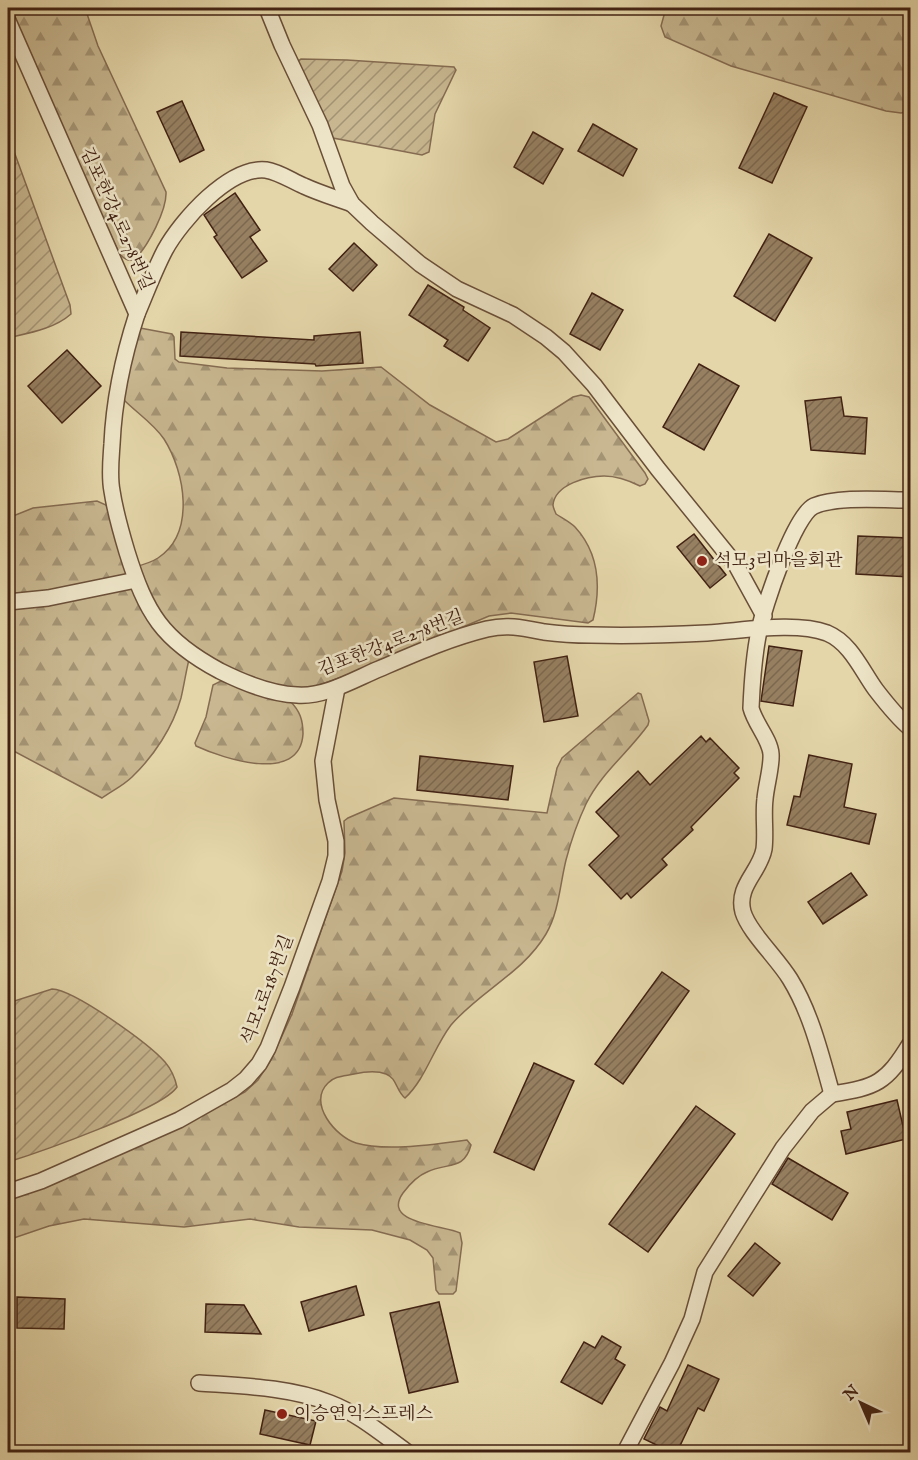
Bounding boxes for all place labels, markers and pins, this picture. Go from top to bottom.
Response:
place label: 석모3리마을회관 [714,550,843,573]
marker: 석모3리마을회관 [695,554,709,568]
place label: 이승연익스프레스 [294,1403,434,1426]
marker: 이승연익스프레스 [275,1407,289,1421]

